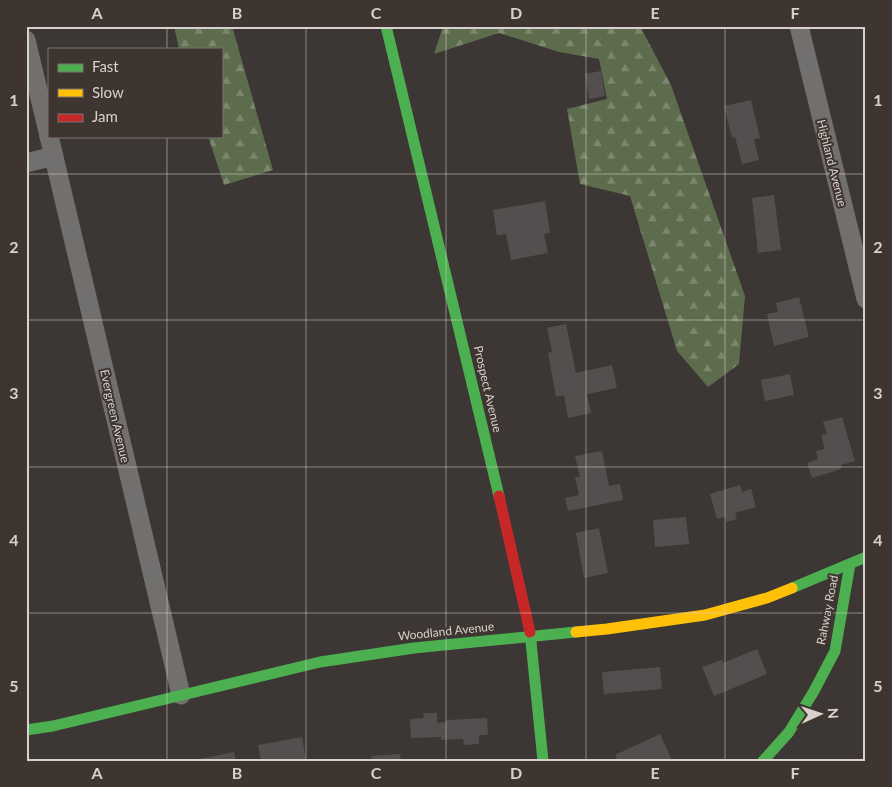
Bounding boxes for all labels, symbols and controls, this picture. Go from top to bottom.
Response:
text: A [90,3,103,22]
text: B [232,3,242,22]
text: C [371,3,382,22]
text: D [510,3,522,22]
text: E [650,3,660,22]
text: F [790,3,800,22]
legend [48,48,222,138]
text: Fast [92,57,119,75]
text: Slow [92,83,124,101]
text: 1 [9,90,19,109]
text: 1 [873,90,883,109]
text: Jam [92,107,118,125]
street label: Highland Avenue [814,118,850,208]
text: 2 [9,237,19,256]
text: 2 [873,237,883,256]
street label: Prospect Avenue [471,344,505,434]
street label: Evergreen Avenue [97,368,133,464]
text: 3 [9,383,19,402]
text: 3 [873,383,883,402]
text: 4 [9,530,19,549]
text: 4 [873,530,883,549]
street label: Rahway Road [813,574,841,646]
street label: Woodland Avenue [397,618,495,644]
text: 5 [9,676,19,695]
text: 5 [873,676,883,695]
north arrow [794,690,844,740]
text: N [825,707,842,719]
text: A [90,763,103,782]
text: B [232,763,242,782]
text: C [371,763,382,782]
text: D [510,763,522,782]
text: E [650,763,660,782]
text: F [790,763,800,782]

